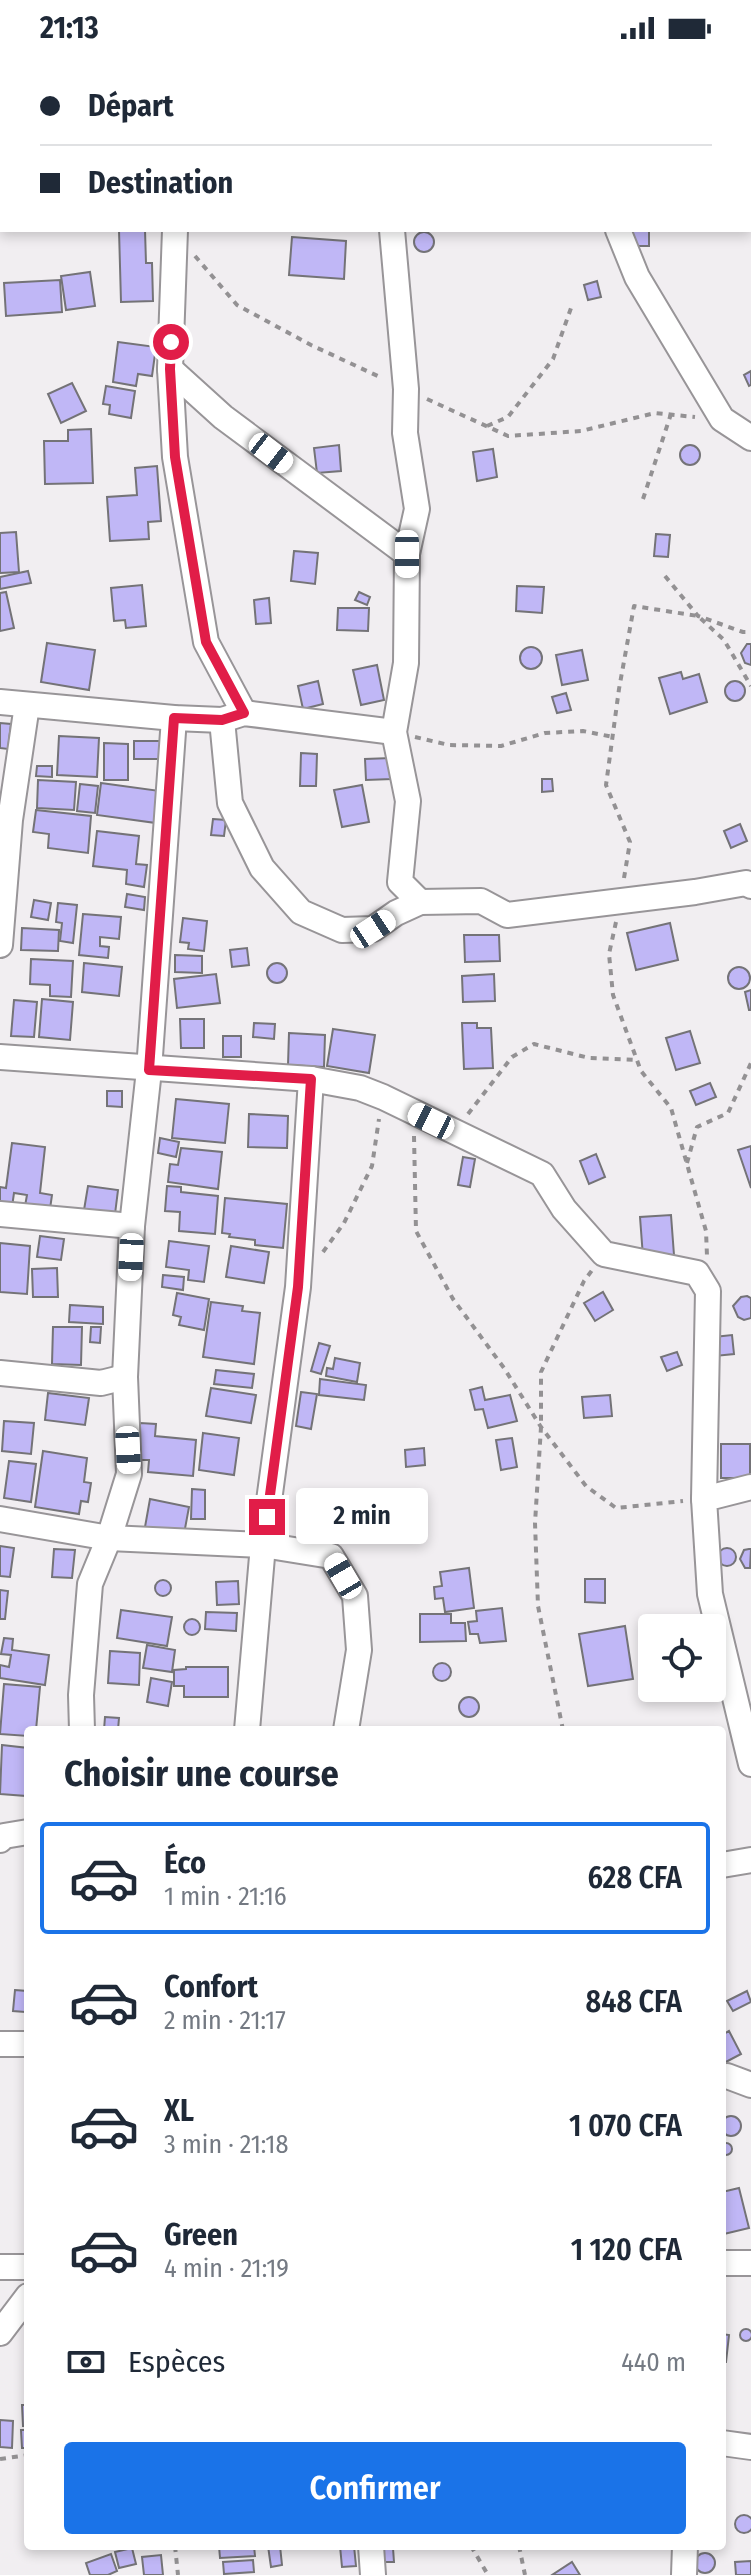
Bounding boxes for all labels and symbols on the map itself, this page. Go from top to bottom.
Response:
route start [153,324,189,360]
car [245,429,297,477]
car [395,530,419,578]
car [346,906,400,952]
car [404,1100,458,1142]
car [118,1232,144,1282]
car [115,1425,141,1475]
callout: 2 min [295,1489,427,1545]
route end [249,1499,285,1535]
car [321,1549,365,1603]

